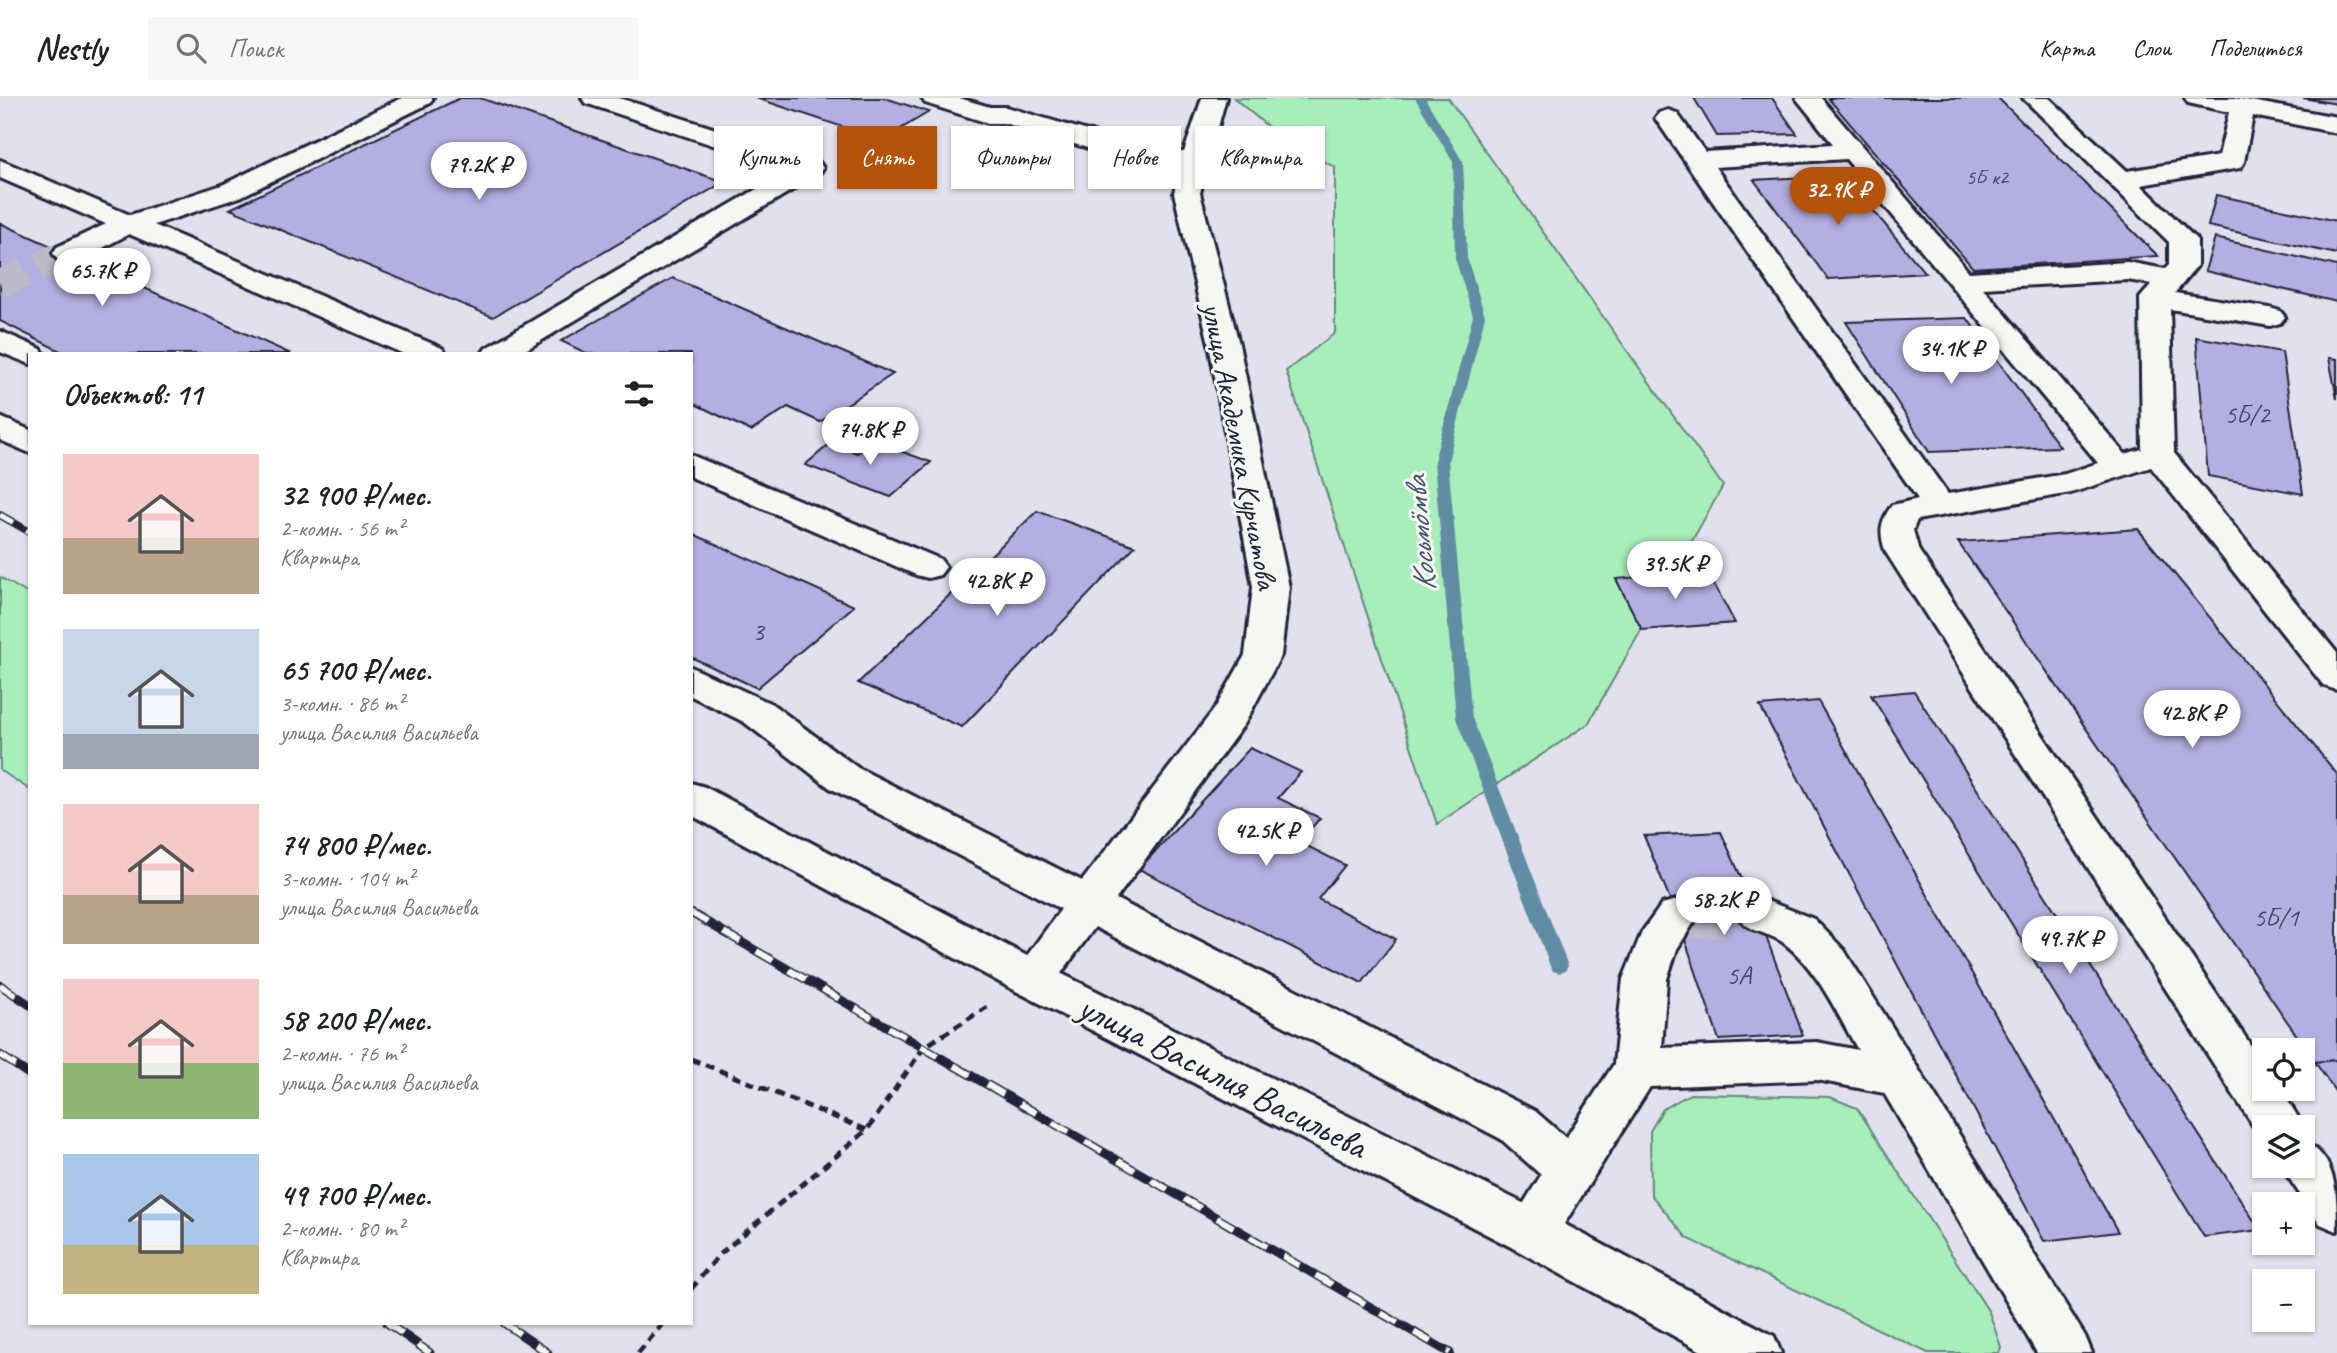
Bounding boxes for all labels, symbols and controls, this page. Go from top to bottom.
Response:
search box [148,17,638,80]
text: Nestly [35,27,106,69]
icon: search [172,29,210,67]
text: Поиск [228,32,283,65]
text: Карта [2040,33,2094,63]
text: Слои [2132,33,2171,63]
text: Поделиться [2209,33,2302,63]
chip: Купить [714,126,823,189]
chip: Снять [837,126,937,189]
chip: Фильтры [951,126,1074,189]
chip: Новое [1088,126,1181,189]
chip: Квартира [1195,126,1325,189]
pin: 79.2K ₽ [414,142,544,202]
text: 79.2K ₽ [447,150,511,179]
house number: 5Б к2 [1966,164,2010,190]
pin: 32.9K ₽ [1773,167,1903,227]
text: 32.9K ₽ [1806,175,1870,204]
pin: 65.7K ₽ [37,248,167,308]
text: 65.7K ₽ [70,256,134,285]
street label: улица Академика Курчатова [1193,298,1287,594]
pin: 34.1K ₽ [1886,327,2016,386]
text: 34.1K ₽ [1919,334,1983,363]
text: Объектов: 11 [63,375,202,413]
icon: filters [620,375,658,413]
house number: 5Б/2 [2224,398,2272,431]
pin: 74.8K ₽ [805,408,935,467]
text: 74.8K ₽ [838,415,902,444]
water label: Косьмӧмва [1394,472,1445,593]
text: 32 900 ₽/мес. [280,476,431,514]
icon: home [119,482,203,566]
text: 2-комн. · 56 m² [280,514,404,543]
pin: 39.5K ₽ [1610,542,1740,601]
text: Квартира [280,543,358,572]
text: 39.5K ₽ [1643,549,1707,578]
pin: 42.8K ₽ [932,559,1062,618]
text: 42.8K ₽ [965,566,1029,595]
house number: 3 [752,615,766,648]
text: 65 700 ₽/мес. [280,651,431,689]
icon: home [119,657,203,741]
text: 3-комн. · 86 m² [280,689,404,718]
pin: 42.8K ₽ [2127,690,2257,750]
text: 42.8K ₽ [2160,698,2224,727]
text: улица Василия Васильева [280,718,477,747]
pin: 42.5K ₽ [1201,808,1331,868]
text: 42.5K ₽ [1234,816,1298,845]
text: 74 800 ₽/мес. [280,826,431,864]
icon: home [119,832,203,916]
text: 3-комн. · 104 m² [280,864,414,893]
pin: 58.2K ₽ [1659,878,1789,937]
text: 58.2K ₽ [1692,885,1756,914]
text: улица Василия Васильева [280,893,477,922]
house number: 5Б/1 [2253,901,2300,934]
pin: 49.7K ₽ [2005,916,2135,976]
text: 49.7K ₽ [2038,924,2102,953]
house number: 5А [1727,959,1753,992]
street label: улица Василия Васильева [1069,982,1377,1170]
text: 58 200 ₽/мес. [280,1001,431,1039]
icon: home [119,1007,203,1091]
map controls [2252,1038,2315,1332]
button: locate [2252,1038,2315,1101]
text: 2-комн. · 76 m² [280,1039,404,1068]
text: улица Василия Васильева [280,1068,477,1097]
button: layers [2252,1115,2315,1178]
text: 49 700 ₽/мес. [280,1176,431,1214]
icon: home [119,1182,203,1266]
button: + [2252,1192,2315,1255]
text: 2-комн. · 80 m² [280,1214,404,1243]
text: Квартира [280,1243,358,1272]
button: − [2252,1269,2315,1332]

